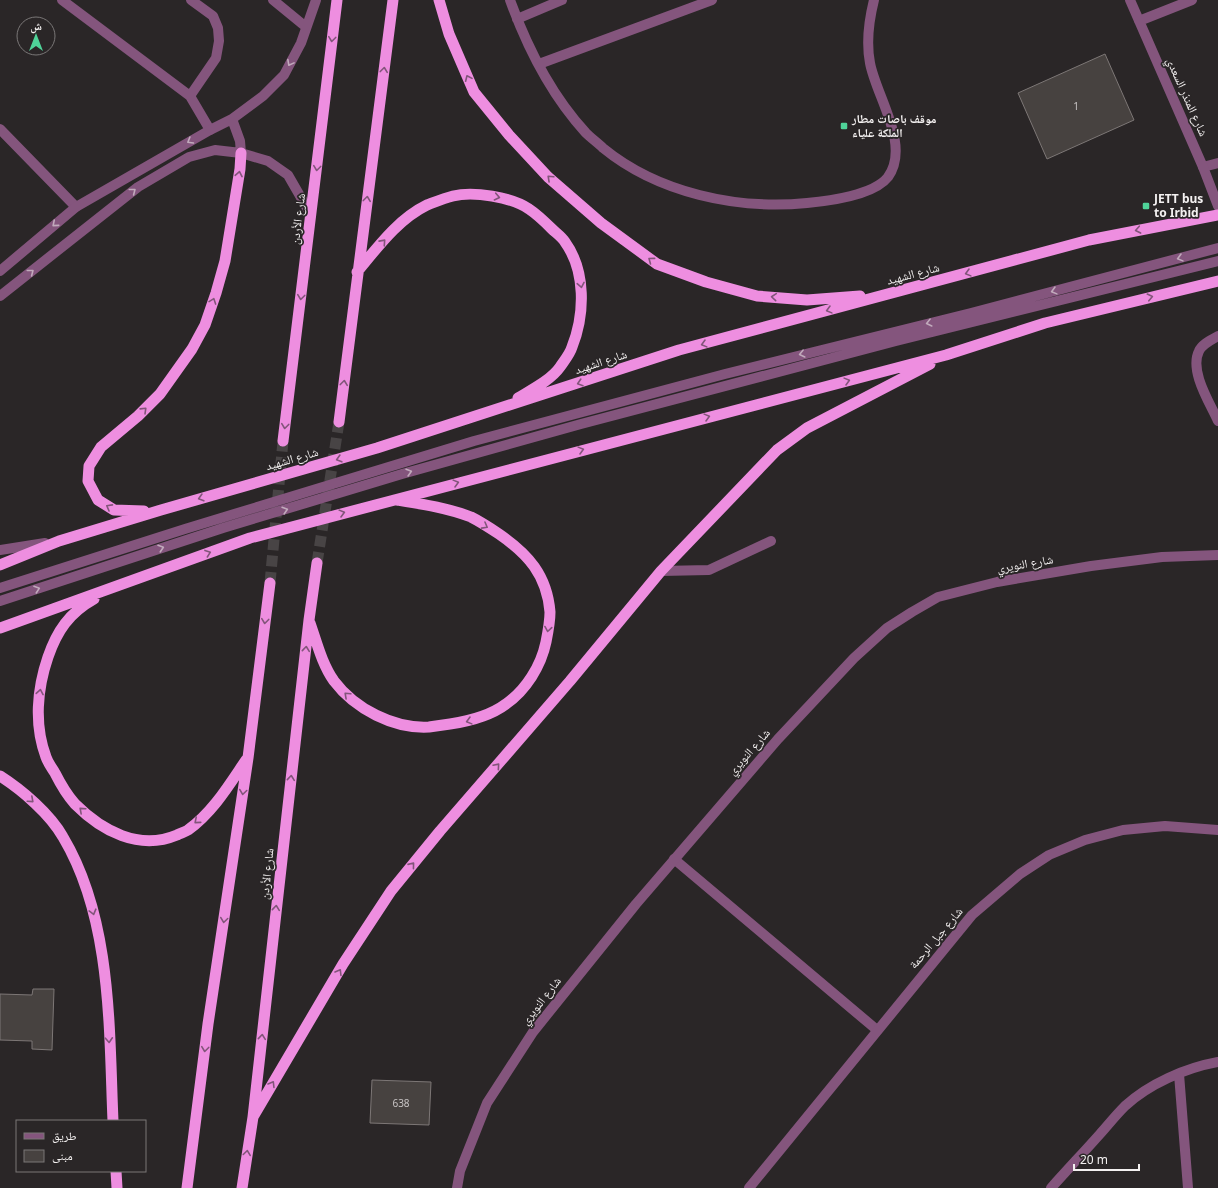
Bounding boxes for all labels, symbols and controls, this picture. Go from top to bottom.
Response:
north arrow [16,16,56,56]
text: ش [30,18,42,34]
one-way arrow [328,36,337,42]
street label: شارع المنذر السعدي [1161,55,1212,140]
one-way arrow [288,59,295,66]
one-way arrow [379,67,388,73]
one-way arrow [465,74,473,82]
house number: 1 [1073,99,1079,113]
place label: موقف باصات مطار الملكة علياء [851,110,937,141]
marker: موقف باصات مطار الملكة علياء [839,121,849,131]
one-way arrow [187,137,194,144]
one-way arrow [313,165,322,171]
one-way arrow [235,171,243,177]
one-way arrow [547,175,555,183]
one-way arrow [128,189,135,196]
place label: JETT bus to Irbid [1153,190,1203,221]
street label: شارع الأردن [286,192,309,246]
one-way arrow [494,193,500,201]
one-way arrow [362,195,371,202]
marker: JETT bus to Irbid [1141,201,1151,211]
one-way arrow [53,219,60,226]
one-way arrow [1135,226,1142,234]
one-way arrow [378,240,385,247]
one-way arrow [1177,253,1184,262]
one-way arrow [648,258,655,265]
street label: شارع الشهيد [885,258,941,289]
one-way arrow [965,268,972,276]
one-way arrow [26,269,33,276]
one-way arrow [576,282,584,289]
one-way arrow [1051,286,1058,295]
one-way arrow [771,293,777,302]
one-way arrow [1146,293,1153,301]
one-way arrow [297,294,306,300]
one-way arrow [208,297,217,304]
one-way arrow [826,305,833,314]
one-way arrow [925,318,932,327]
one-way arrow [700,339,707,348]
street label: شارع الشهيد [573,345,629,378]
one-way arrow [799,350,806,358]
one-way arrow [843,377,850,386]
one-way arrow [576,378,583,386]
one-way arrow [339,380,348,386]
one-way arrow [139,407,147,414]
one-way arrow [703,413,710,422]
one-way arrow [281,423,290,429]
street label: شارع الشهيد [264,443,320,474]
one-way arrow [578,446,585,455]
one-way arrow [336,454,343,463]
one-way arrow [405,468,412,477]
one-way arrow [452,479,459,488]
one-way arrow [198,493,205,502]
one-way arrow [106,504,113,511]
one-way arrow [281,506,288,515]
one-way arrow [339,510,345,518]
one-way arrow [481,521,488,528]
one-way arrow [157,545,164,553]
one-way arrow [204,550,211,558]
street label: شارع النويري [995,550,1055,579]
one-way arrow [33,585,40,593]
one-way arrow [261,618,270,624]
one-way arrow [544,626,553,632]
one-way arrow [301,646,310,652]
one-way arrow [35,689,44,695]
one-way arrow [345,693,352,700]
one-way arrow [465,716,472,724]
street label: شارع النويري [724,725,775,780]
one-way arrow [492,763,499,770]
one-way arrow [286,775,295,781]
one-way arrow [239,789,248,795]
one-way arrow [26,795,33,802]
one-way arrow [79,808,86,815]
one-way arrow [195,817,202,824]
street label: شارع الأردن [255,847,278,901]
one-way arrow [408,862,415,869]
street label: شارع جبل الرحمة [905,903,966,972]
one-way arrow [272,905,281,911]
one-way arrow [88,908,97,915]
one-way arrow [220,917,229,923]
one-way arrow [334,969,342,976]
street label: شارع النويري [516,973,566,1030]
one-way arrow [257,1034,266,1040]
one-way arrow [105,1037,114,1043]
one-way arrow [201,1046,210,1052]
one-way arrow [268,1081,275,1088]
house number: 638 [392,1096,410,1110]
legend [16,1120,146,1172]
text: طريق [52,1127,77,1144]
scale bar [1074,1146,1139,1172]
text: مبنى [52,1147,73,1164]
one-way arrow [242,1150,251,1156]
text: 20 m [1080,1151,1108,1168]

